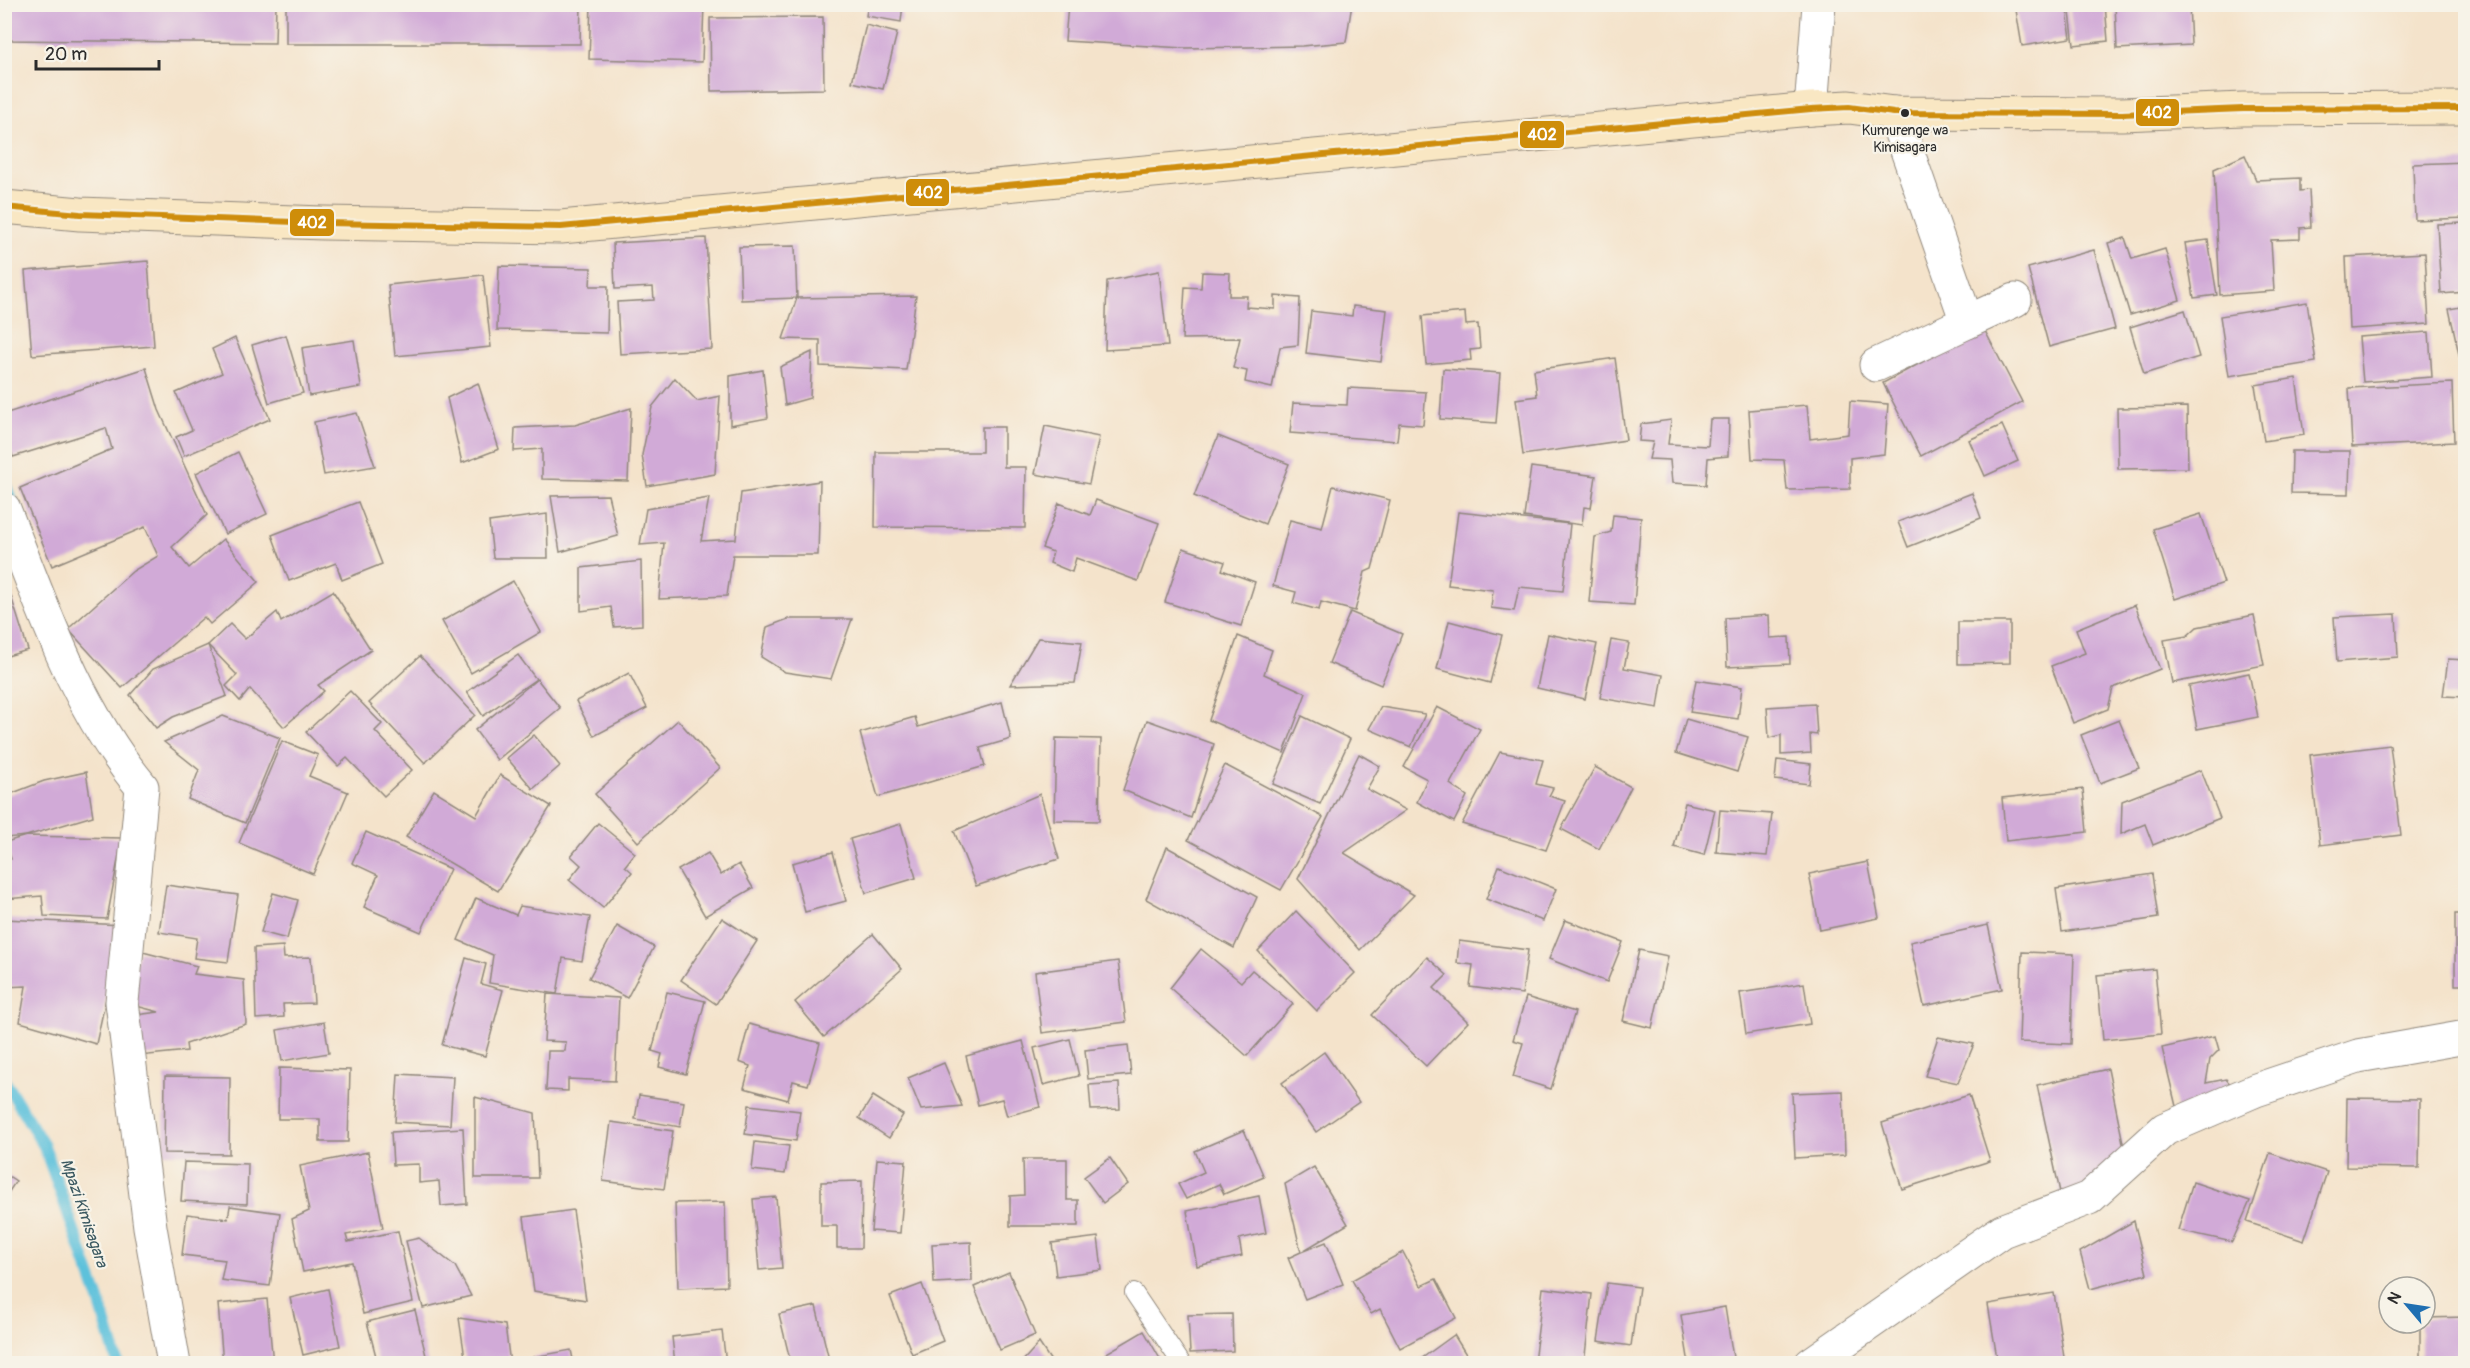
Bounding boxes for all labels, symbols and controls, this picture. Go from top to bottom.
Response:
scale bar [36,33,159,71]
text: 20 m [45,43,87,66]
line badge: 402 [2135,98,2180,127]
text: 402 [2142,103,2172,123]
marker: Kumurenge wa Kimisagara [1899,107,1911,119]
line badge: 402 [1519,120,1565,149]
place label: Kumurenge wa Kimisagara [1862,122,1948,156]
text: 402 [1527,125,1557,145]
line badge: 402 [905,178,950,207]
text: 402 [913,183,943,203]
line badge: 402 [289,208,335,237]
text: 402 [297,213,327,233]
water label: Mpazi Kimisagara [56,1156,112,1271]
north arrow [2377,1275,2437,1335]
text: N [2383,1288,2406,1308]

